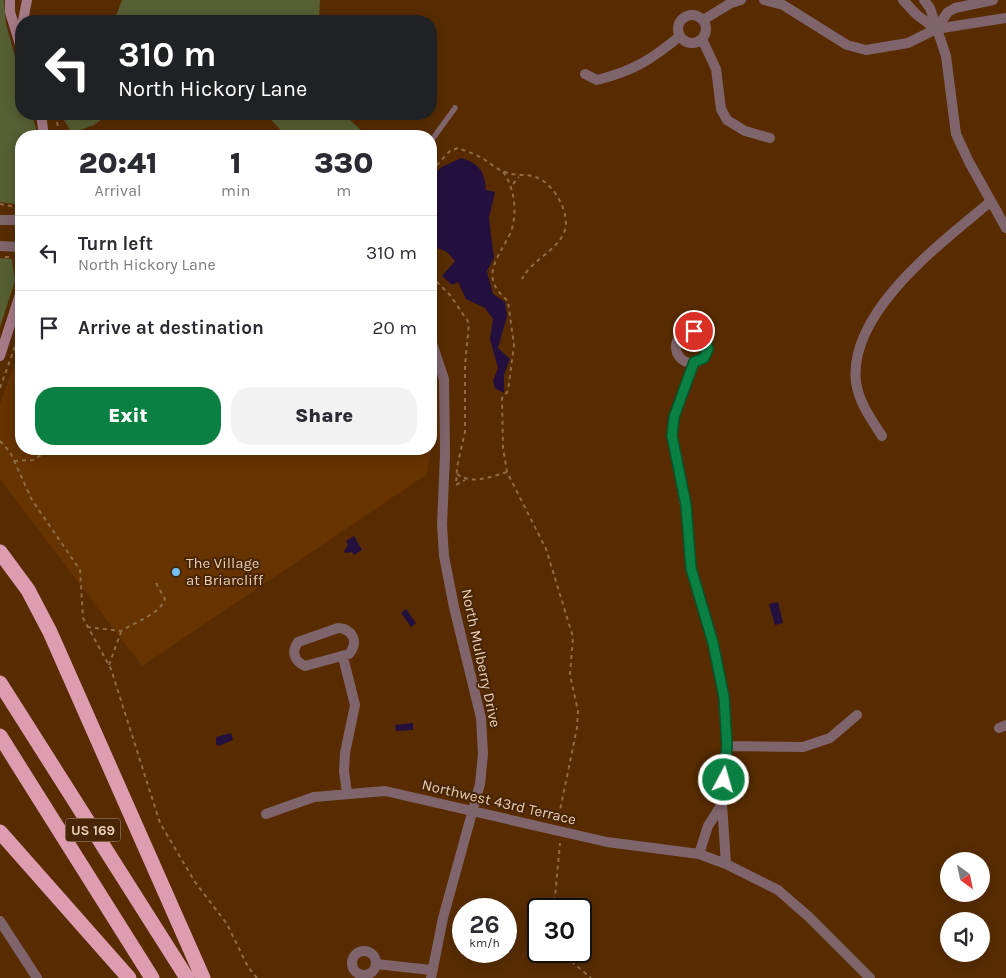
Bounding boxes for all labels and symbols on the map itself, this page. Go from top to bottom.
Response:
pin [673,310,715,352]
place label: The Village at Briarcliff [186,554,264,589]
marker: The Village at Briarcliff [170,566,182,578]
street label: North Mulberry Drive [458,587,504,729]
position arrow [697,753,749,805]
street label: Northwest 43rd Terrace [420,775,578,829]
road number: US 169 [66,818,120,842]
north arrow [940,852,990,902]
speed limit sign: 30 [527,898,592,963]

